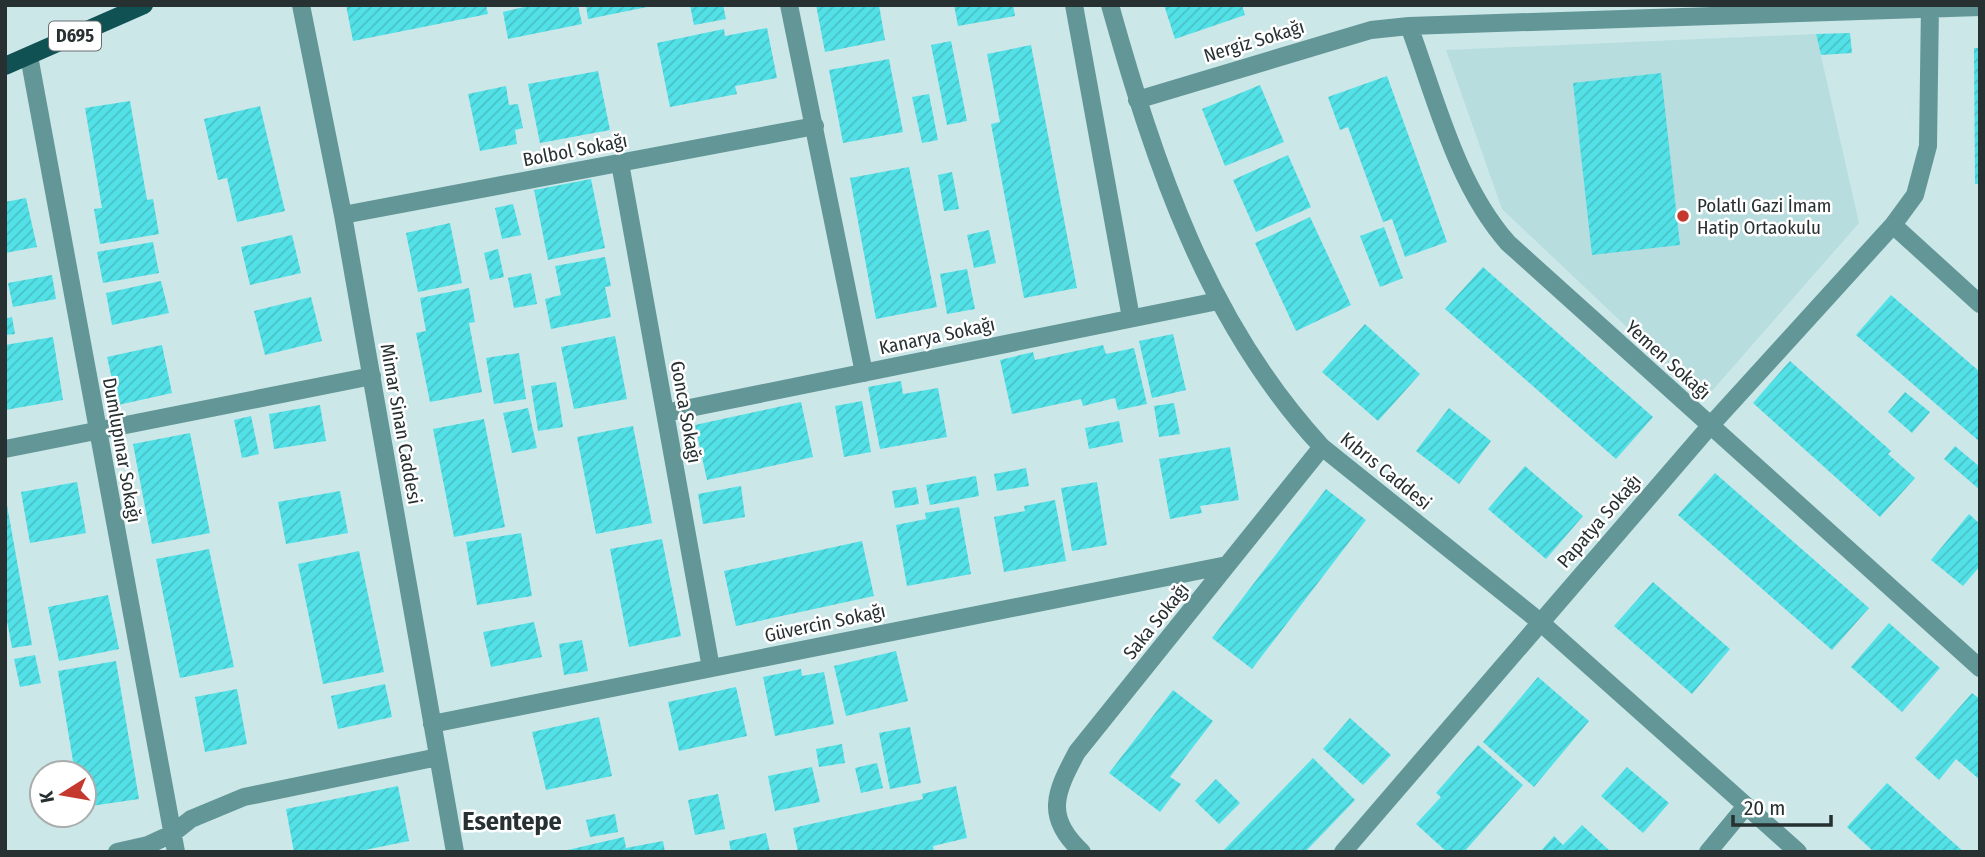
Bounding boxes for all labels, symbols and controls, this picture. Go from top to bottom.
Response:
street label: Nergiz Sokağı [1201,15,1307,67]
road number: D695 [49,22,101,51]
street label: Bolbol Sokağı [521,129,629,171]
place label: Polatlı Gazi İmam Hatip Ortaokulu [1697,194,1831,239]
marker: Polatlı Gazi İmam Hatip Ortaokulu [1675,208,1691,224]
street label: Kanarya Sokağı [877,312,997,360]
street label: Yemen Sokağı [1621,316,1715,404]
street label: Mimar Sinan Caddesi [376,342,426,506]
street label: Gonca Sokağı [666,359,706,465]
street label: Dumlupınar Sokağı [98,376,146,524]
street label: Kıbrıs Caddesi [1336,427,1436,515]
street label: Papatya Sokağı [1552,469,1646,573]
street label: Saka Sokağı [1118,578,1194,664]
street label: Güvercin Sokağı [762,599,888,647]
north arrow [28,759,98,829]
scale bar [1733,784,1831,828]
text: K [34,789,59,805]
text: 20 m [1744,795,1785,821]
district label: Esentepe [462,806,562,837]

